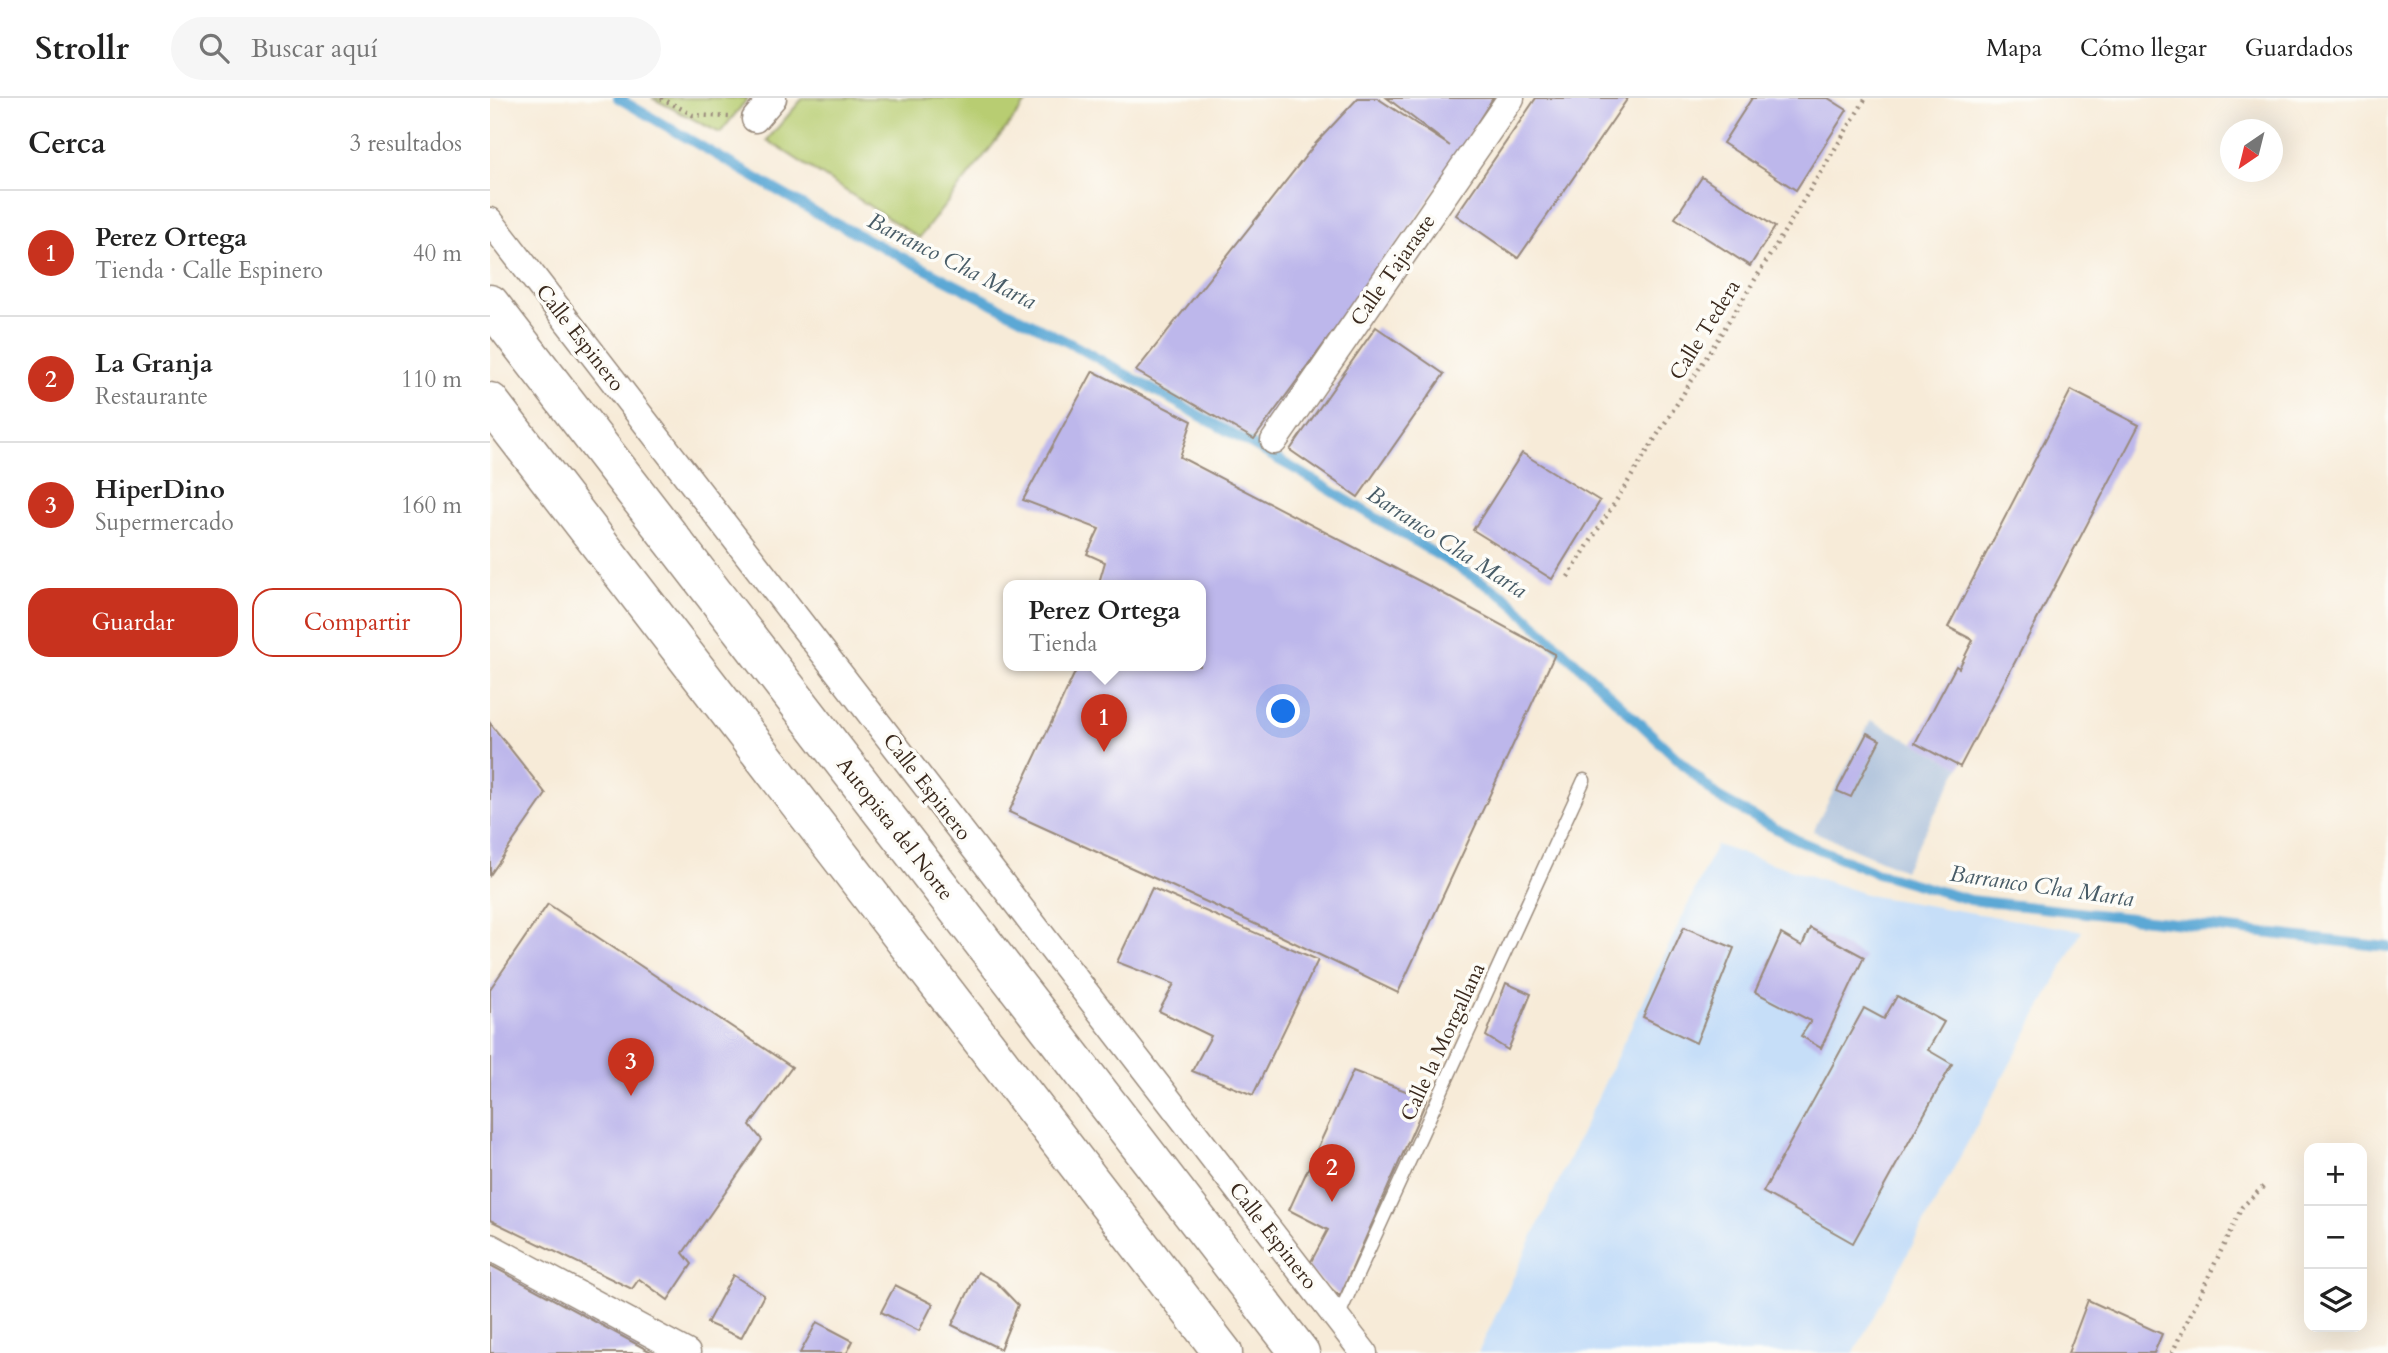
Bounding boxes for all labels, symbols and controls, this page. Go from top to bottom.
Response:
search box [171,17,661,80]
text: Strollr [35,26,129,71]
icon: search [195,29,233,67]
text: Buscar aquí [251,31,378,66]
text: Mapa [1986,32,2042,65]
text: Cómo llegar [2080,32,2207,65]
text: Guardados [2245,32,2353,65]
north arrow [2220,119,2283,182]
text: Cerca [28,123,106,164]
text: 3 resultados [349,128,462,159]
water label: Barranco Cha Marta [862,205,1042,317]
street label: Calle Tajaraste [1344,208,1442,332]
text: Perez Ortega [95,220,247,255]
text: 1 [45,238,57,269]
text: 40 m [413,238,462,269]
text: Tienda · Calle Espinero [95,255,323,286]
street label: Calle Tedera [1663,274,1747,386]
street label: Calle Espinero [529,278,631,398]
text: La Granja [95,346,213,381]
text: 2 [45,364,57,395]
text: 110 m [401,364,462,395]
text: Restaurante [95,381,208,412]
text: HiperDino [95,472,225,507]
water label: Barranco Cha Marta [1361,478,1533,606]
text: 3 [45,490,57,521]
text: 160 m [401,490,462,521]
text: Supermercado [95,507,234,538]
popup [1003,580,1206,671]
button: Guardar [28,588,238,657]
button: Compartir [252,588,462,657]
text: Perez Ortega [1028,593,1181,628]
text: Tienda [1028,628,1097,659]
pin: 1 [1081,694,1127,752]
your location [1266,694,1300,728]
street label: Calle Espinero [876,727,978,847]
street label: Autopista del Norte [830,751,960,907]
water label: Barranco Cha Marta [1948,858,2136,914]
street label: Calle la Morgallana [1394,958,1492,1126]
pin: 3 [608,1038,654,1096]
map controls [2304,1143,2367,1332]
button: + [2304,1143,2367,1206]
pin: 2 [1309,1144,1355,1202]
street label: Calle Espinero [1222,1176,1324,1296]
button: − [2304,1206,2367,1269]
button: layers [2304,1269,2367,1332]

